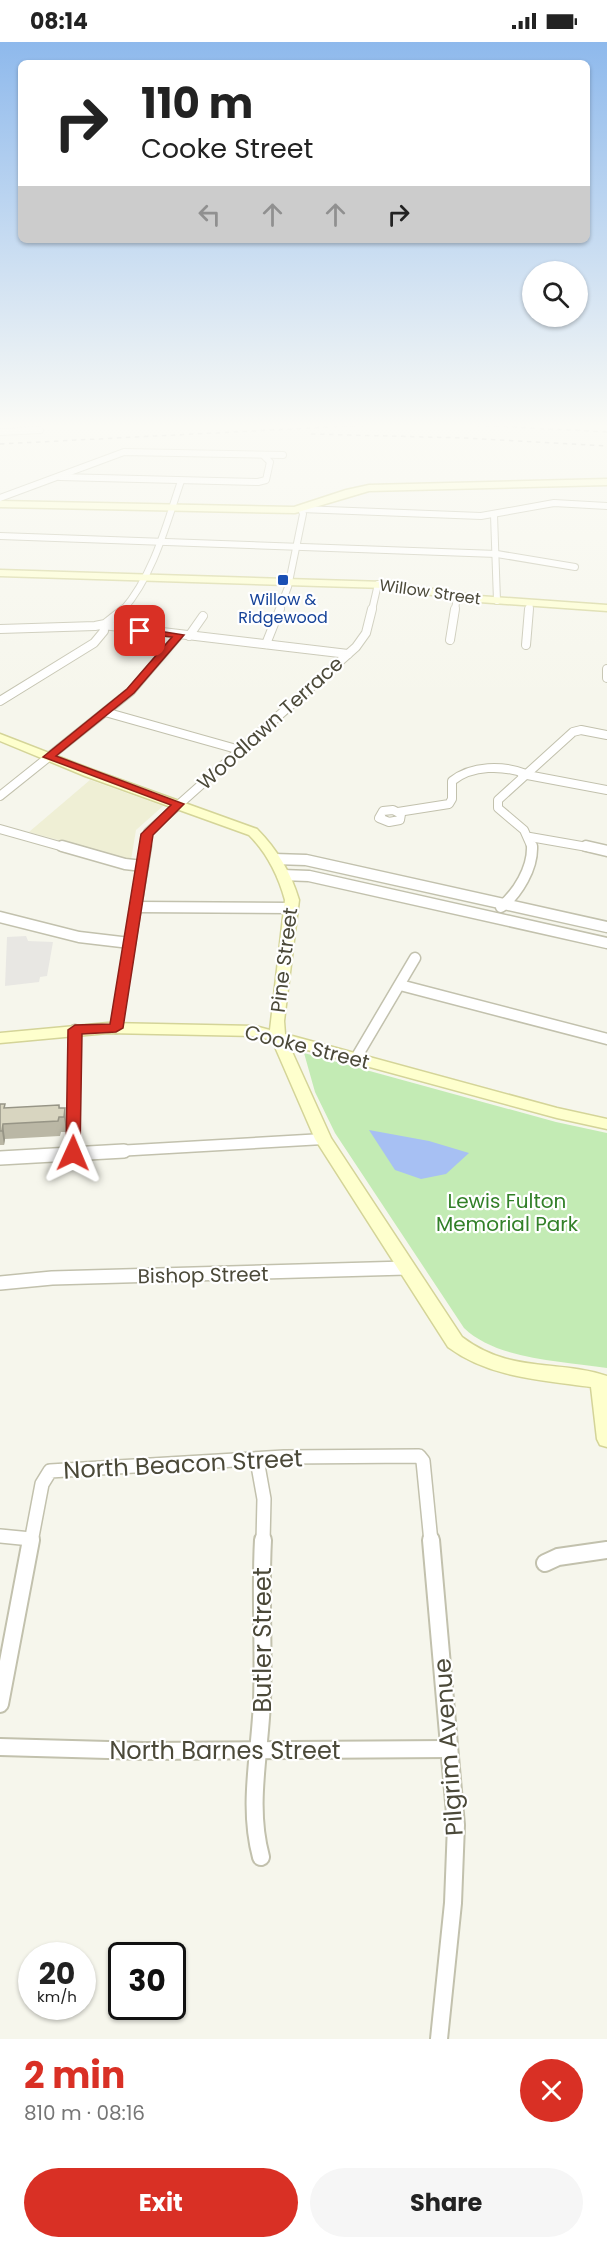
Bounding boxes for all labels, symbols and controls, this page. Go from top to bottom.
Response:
text: 08:14 [30,6,88,37]
text: 110 m [141,74,253,133]
icon: right [42,84,120,162]
text: Cooke Street [141,130,313,167]
icon: left [193,198,226,231]
icon: ahead [256,198,289,231]
icon: ahead [319,198,352,231]
icon: right [382,198,415,231]
map controls [522,261,588,327]
button: search [522,261,588,327]
marker: Willow & Ridgewood [276,573,290,587]
street label: Willow Street [378,574,482,611]
place label: Willow & Ridgewood [238,588,328,629]
pin [114,605,165,656]
icon: arrive [123,614,156,647]
street label: Woodlawn Terrace [191,650,349,796]
street label: Pine Street [264,906,304,1014]
street label: Cooke Street [242,1018,372,1076]
position arrow [41,1121,105,1185]
park label: Lewis Fulton Memorial Park [436,1187,579,1238]
street label: Bishop Street [137,1260,269,1290]
street label: North Beacon Street [63,1441,303,1487]
street label: Butler Street [246,1567,279,1713]
street label: Pilgrim Avenue [425,1657,471,1837]
street label: North Barnes Street [109,1734,341,1767]
speed limit sign: 30 [108,1942,186,2020]
text: 20 [39,1952,75,1995]
text: km/h [37,1986,77,2007]
text: 2 min [24,2050,125,2101]
button: close [520,2059,583,2122]
text: 810 m · 08:16 [24,2099,145,2127]
button: Exit [24,2168,298,2237]
button: Share [310,2168,583,2237]

